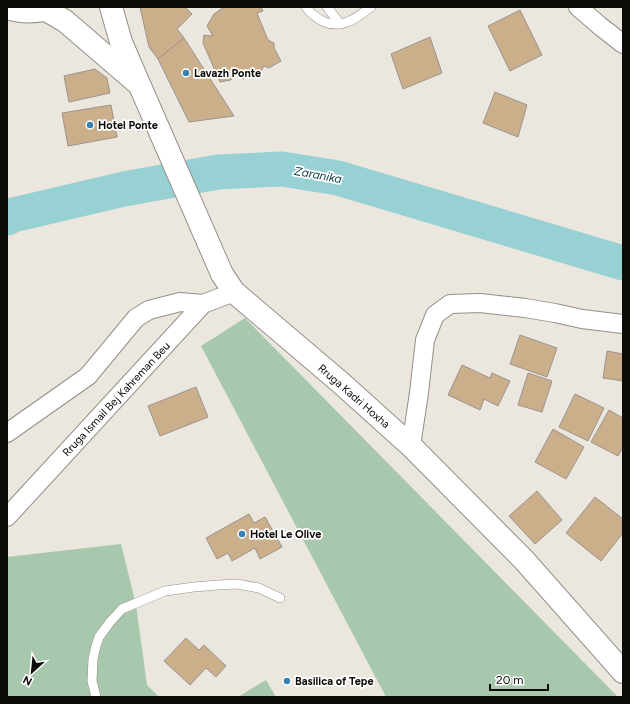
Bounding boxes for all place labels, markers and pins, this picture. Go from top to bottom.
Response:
place label: Lavazh Ponte [194,67,261,80]
marker: Lavazh Ponte [181,68,191,78]
place label: Hotel Ponte [98,119,158,132]
marker: Hotel Ponte [85,120,95,130]
place label: Hotel Le Olive [250,528,321,541]
marker: Hotel Le Olive [237,529,247,539]
place label: Basilica of Tepe [295,675,374,688]
marker: Basilica of Tepe [282,676,292,686]

